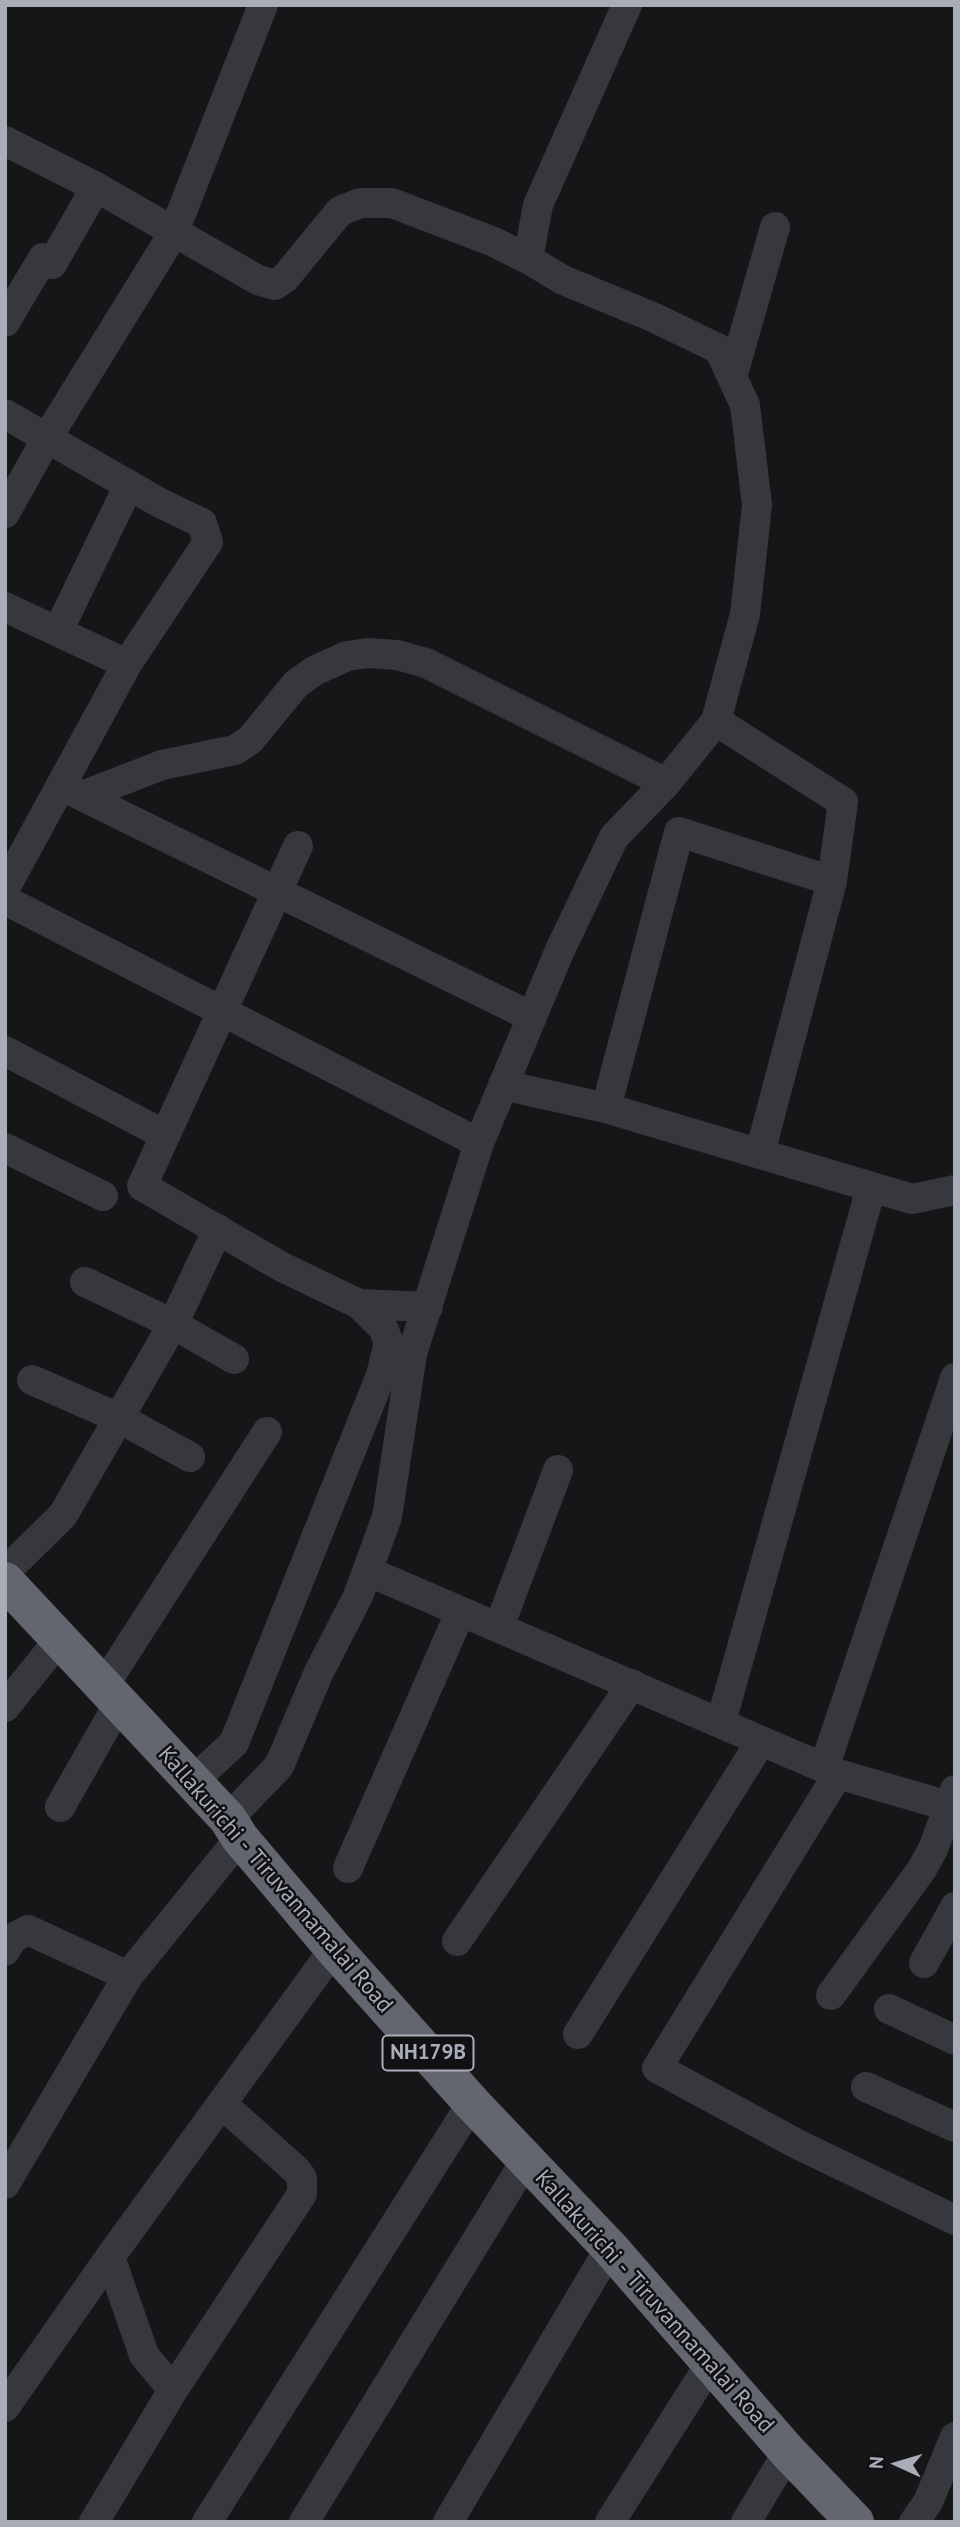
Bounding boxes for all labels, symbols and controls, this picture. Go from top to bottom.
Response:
street label: Kallakurichi - Tiruvannamalai Road [152,1741,398,2019]
road number: NH179B [382,2036,474,2070]
street label: Kallakurichi - Tiruvannamalai Road [529,2165,779,2439]
north arrow [862,2429,932,2499]
text: N [864,2455,888,2470]

